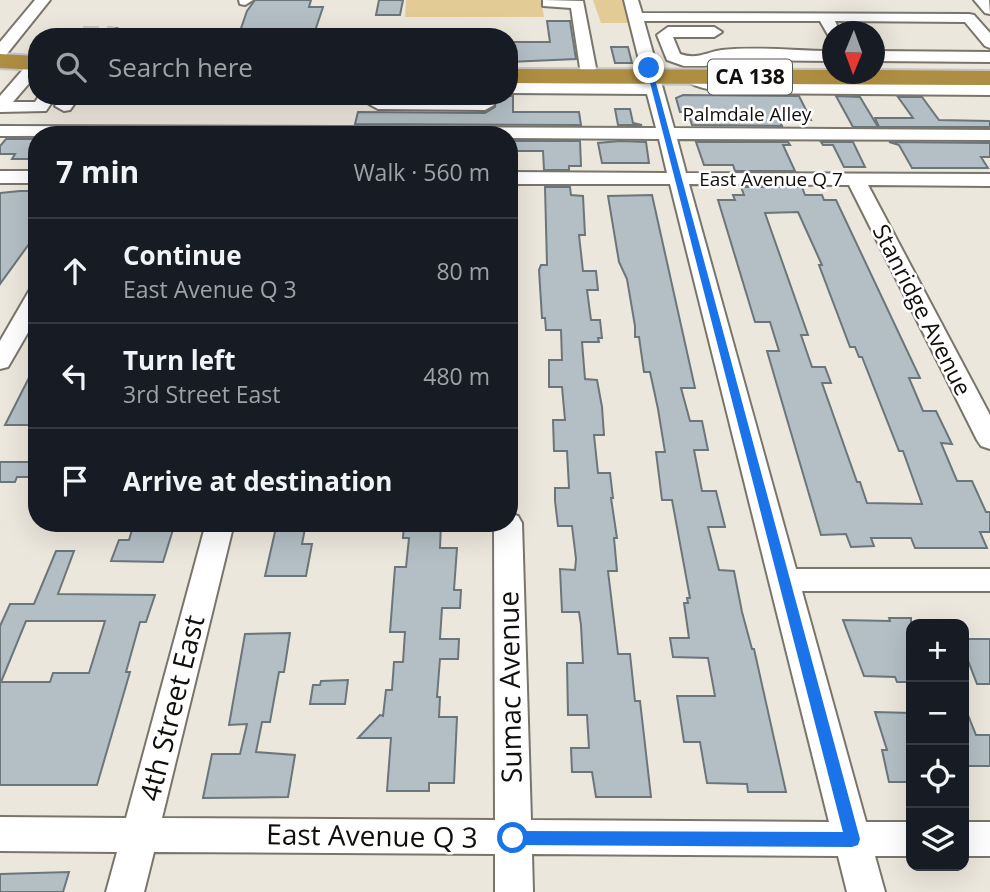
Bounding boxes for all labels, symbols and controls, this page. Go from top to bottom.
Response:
north arrow [822,21,885,84]
search box [28,28,518,105]
icon: search [52,48,90,86]
text: Search here [108,49,253,85]
route end [633,52,664,83]
road number: CA 138 [708,60,792,94]
street label: Palmdale Alley [683,101,812,127]
text: 7 min [56,151,139,192]
text: Walk · 560 m [353,156,490,188]
street label: East Avenue Q 7 [699,166,843,192]
street label: Stanridge Avenue [866,218,980,401]
text: Continue [123,237,242,273]
icon: ahead [56,252,94,290]
text: 80 m [436,255,490,287]
text: East Avenue Q 3 [123,273,297,305]
text: Turn left [123,342,235,378]
icon: left [56,357,94,395]
text: 480 m [423,360,490,392]
text: 3rd Street East [123,378,281,410]
icon: arrive [56,462,94,500]
text: Arrive at destination [123,463,392,499]
street label: Sumac Avenue [488,591,530,783]
street label: 4th Street East [130,611,212,805]
map controls [906,619,969,871]
button: + [906,619,969,682]
button: − [906,682,969,745]
button: locate [906,745,969,808]
button: layers [906,808,969,871]
street label: East Avenue Q 3 [266,814,478,856]
route start [497,822,528,853]

